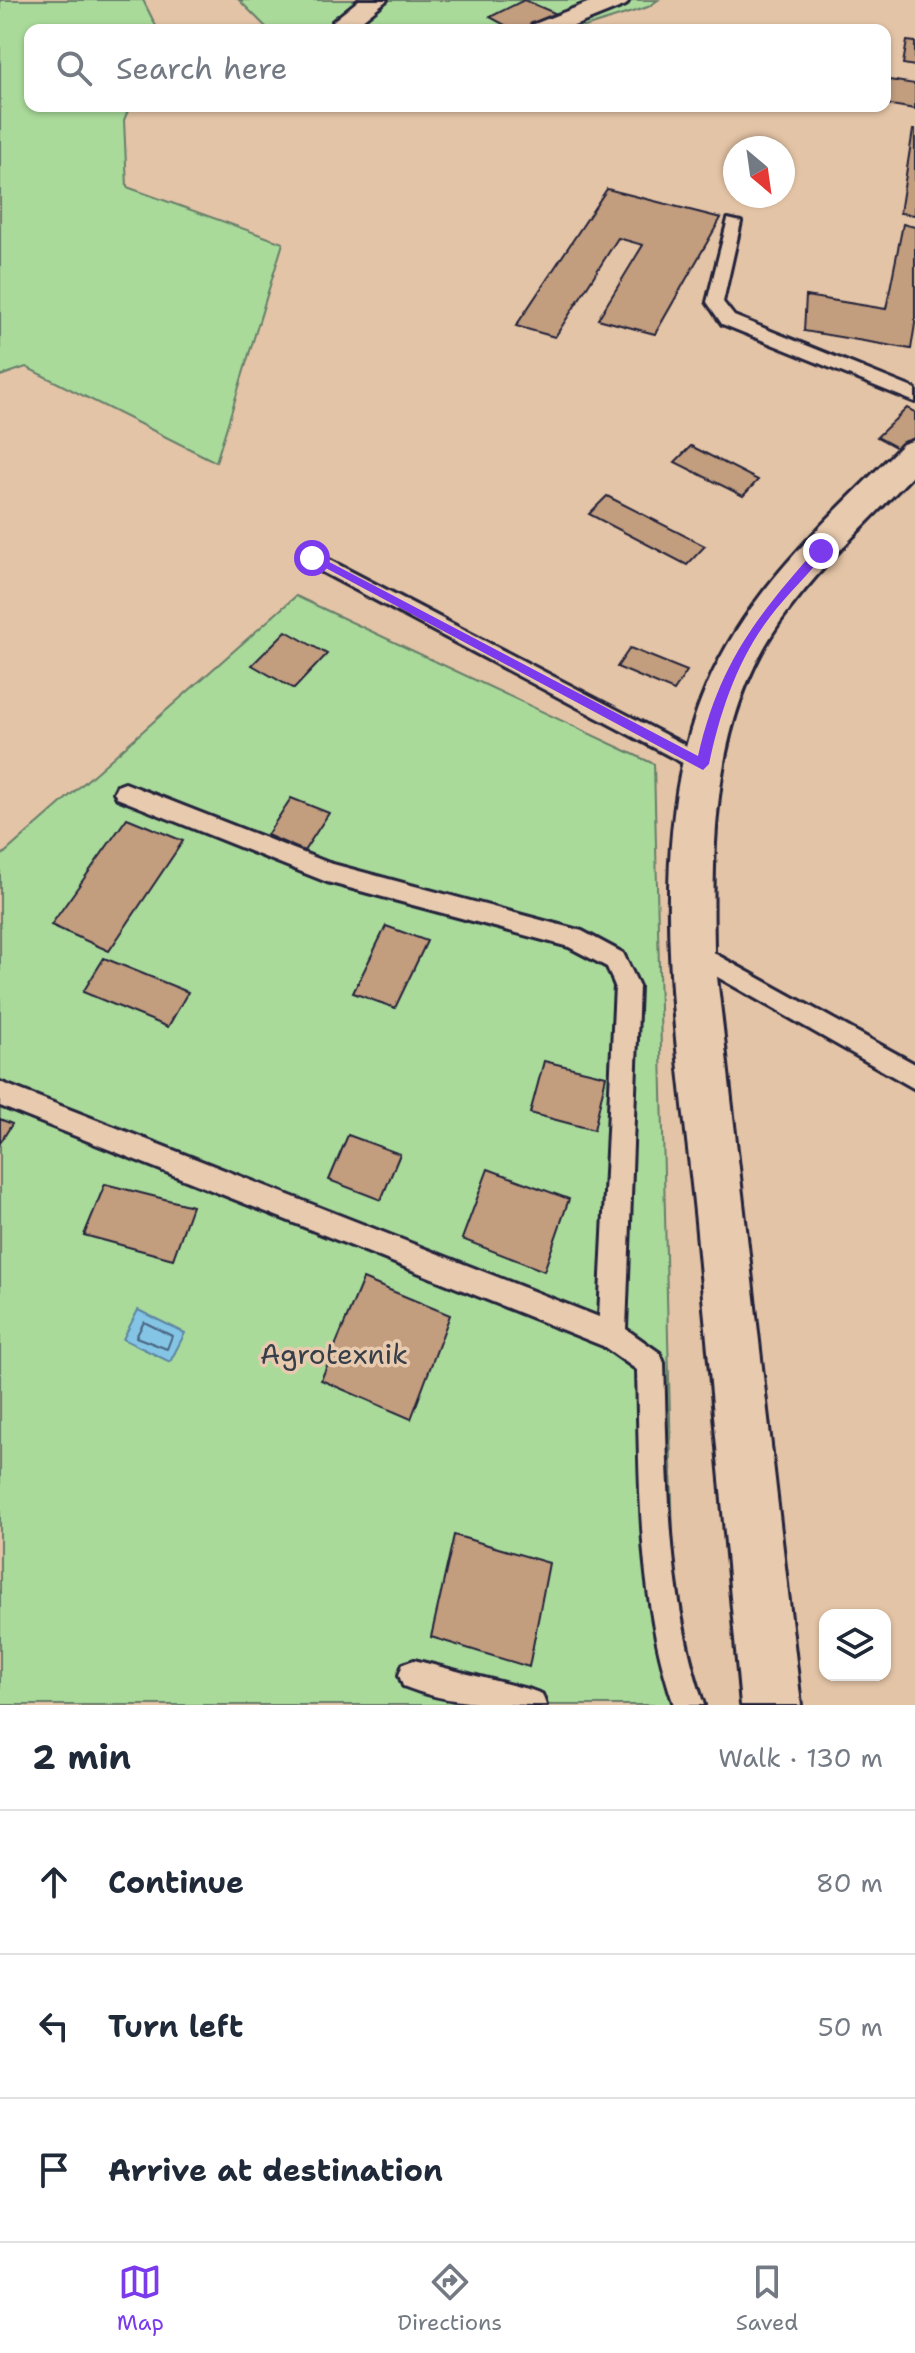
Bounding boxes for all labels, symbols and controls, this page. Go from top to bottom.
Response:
search box [24,24,891,112]
icon: search [52,46,96,90]
text: Search here [116,48,287,89]
north arrow [723,136,795,208]
route end [803,533,839,569]
route start [294,540,330,576]
park label: Agrotexnik [260,1335,408,1373]
map controls [819,1609,891,1681]
button: layers [819,1609,891,1681]
text: 2 min [32,1734,131,1780]
text: Walk · 130 m [718,1740,883,1775]
icon: ahead [32,1860,76,1904]
text: Continue [108,1862,244,1903]
text: 80 m [816,1865,883,1900]
icon: left [32,2004,76,2048]
text: Turn left [108,2006,243,2047]
text: 50 m [818,2009,883,2044]
icon: arrive [32,2148,76,2192]
text: Arrive at destination [108,2150,443,2191]
tab: Map [117,2260,164,2337]
tab: Directions [397,2260,502,2337]
tab: Saved [736,2260,798,2337]

